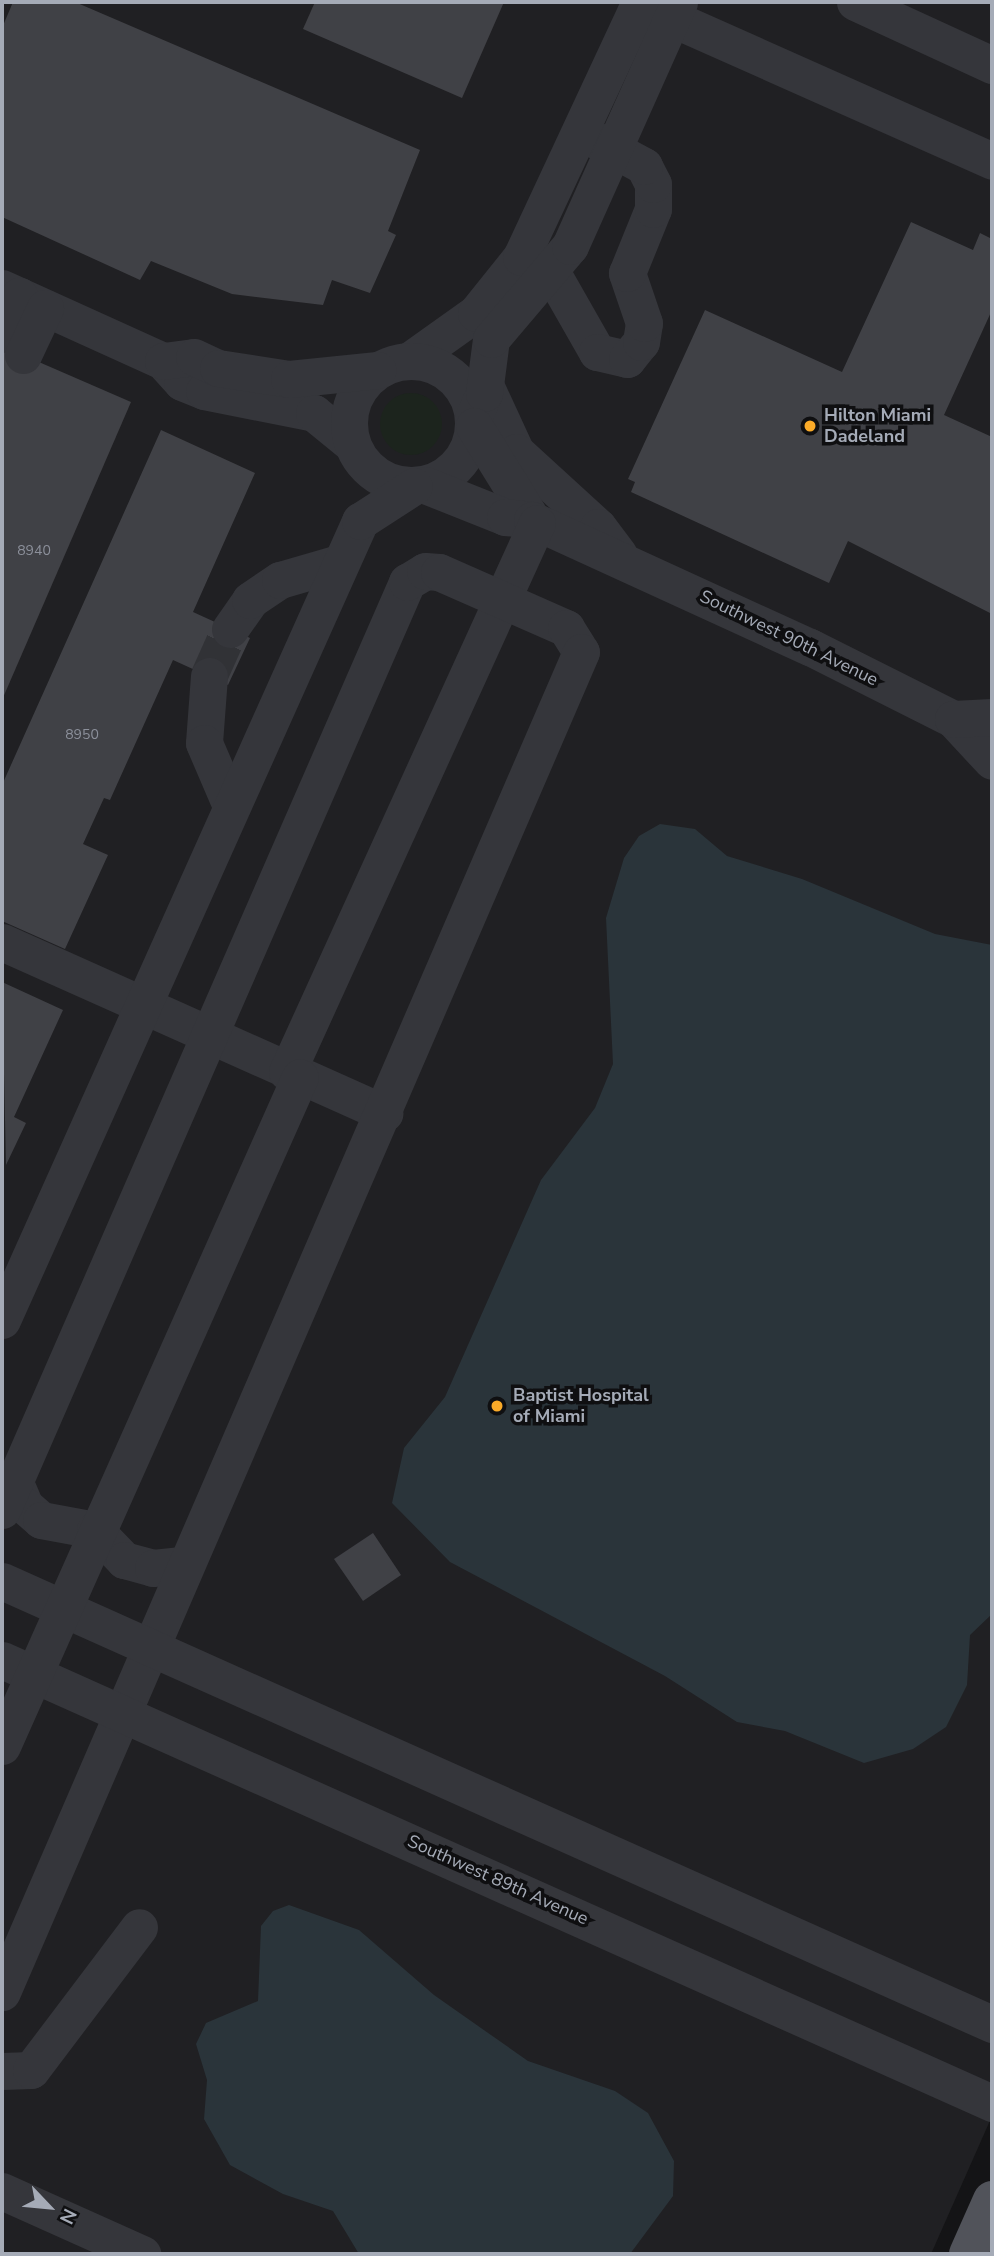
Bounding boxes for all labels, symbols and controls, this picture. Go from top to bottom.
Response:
place label: Hilton Miami Dadeland [824,405,931,448]
marker: Hilton Miami Dadeland [802,418,818,434]
house number: 8940 [17,543,51,559]
street label: Southwest 90th Avenue [696,585,882,691]
house number: 8950 [65,727,99,743]
place label: Baptist Hospital of Miami [513,1385,649,1428]
marker: Baptist Hospital of Miami [487,1396,507,1416]
street label: Southwest 89th Avenue [404,1830,592,1930]
north arrow [14,2172,84,2242]
text: N [53,2204,83,2228]

